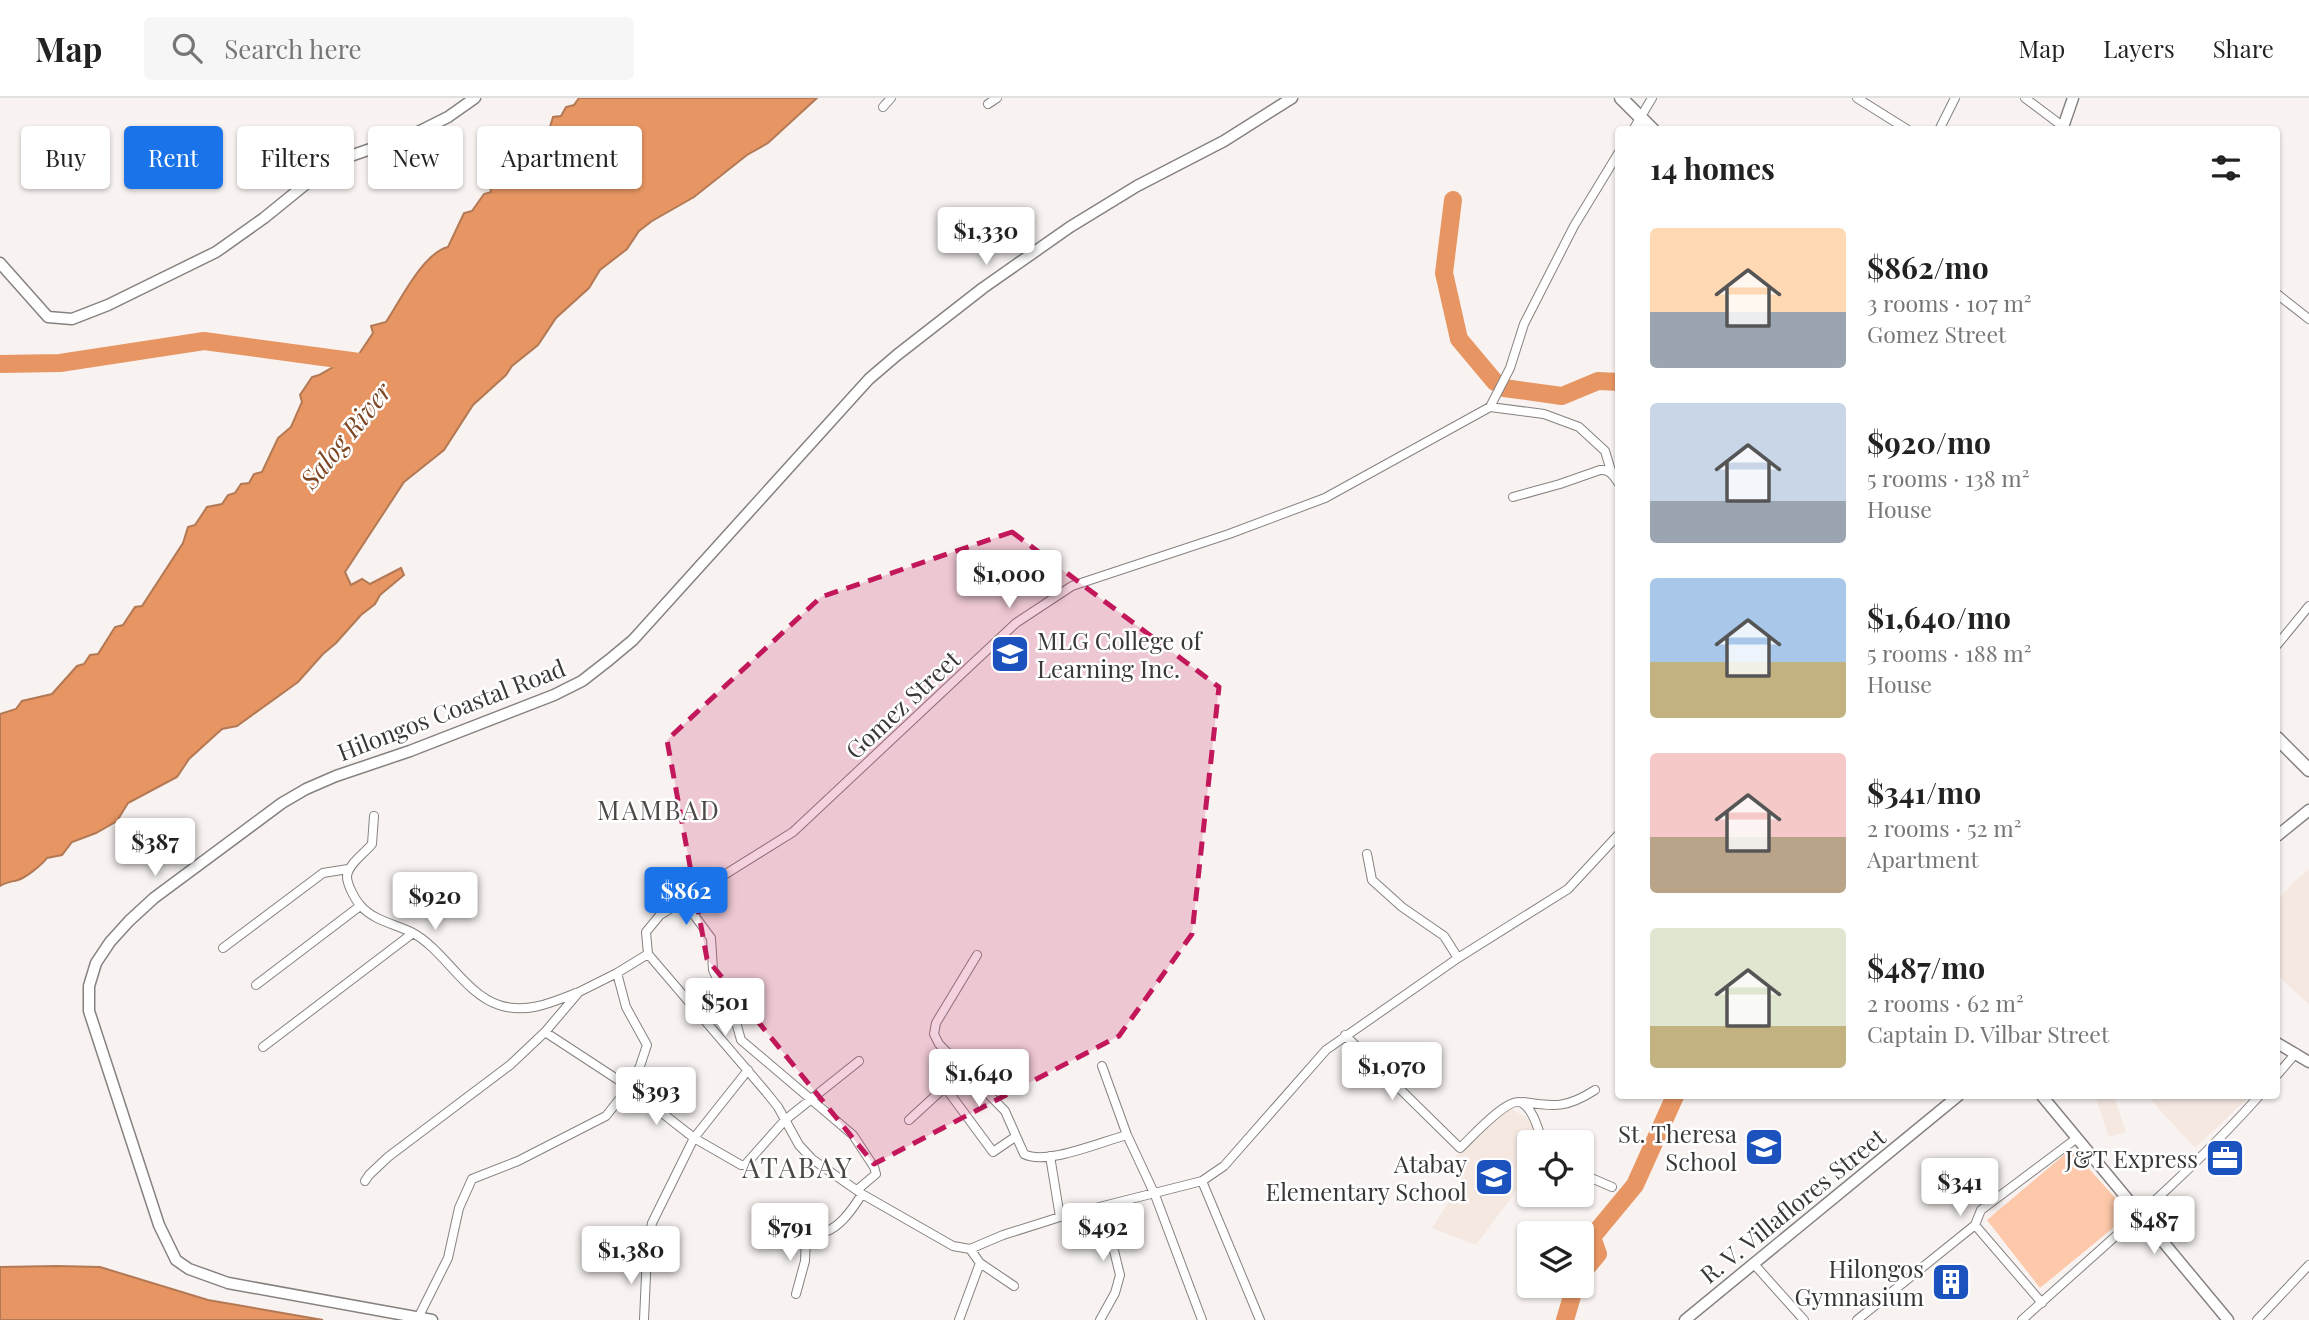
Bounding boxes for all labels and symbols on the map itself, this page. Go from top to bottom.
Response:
pin: $1,330 [929,208,1043,267]
water label: Salog River [291,374,399,496]
pin: $1,000 [952,550,1066,610]
place label: MLG College of Learning Inc. [1037,624,1204,684]
school or university icon: MLG College of Learning Inc. [989,633,1031,675]
street label: Gomez Street [838,642,966,765]
street label: Hilongos Coastal Road [332,651,570,767]
district label: MAMBAD [597,792,721,827]
pin: $387 [114,818,196,878]
pin: $862 [645,868,727,927]
pin: $920 [394,872,476,932]
pin: $501 [684,978,766,1038]
pin: $1,070 [1335,1042,1449,1102]
pin: $1,640 [922,1049,1036,1109]
pin: $393 [615,1068,697,1127]
place label: St. Theresa School [1618,1117,1737,1177]
street label: R. V. Villaflores Street [1693,1120,1892,1290]
school or university icon: St. Theresa School [1743,1126,1785,1168]
office icon: J&T Express [2204,1137,2246,1179]
place label: J&T Express [2064,1142,2198,1174]
place label: Atabay Elementary School [1266,1147,1467,1207]
district label: ATABAY [741,1148,854,1185]
school or university icon: Atabay Elementary School [1473,1156,1515,1198]
pin: $341 [1919,1158,2001,1218]
pin: $487 [2113,1196,2195,1256]
pin: $791 [749,1204,831,1263]
pin: $492 [1062,1204,1144,1263]
pin: $1,380 [574,1226,688,1286]
place label: Hilongos Gymnasium [1795,1252,1924,1312]
building icon: Hilongos Gymnasium [1930,1261,1972,1303]

